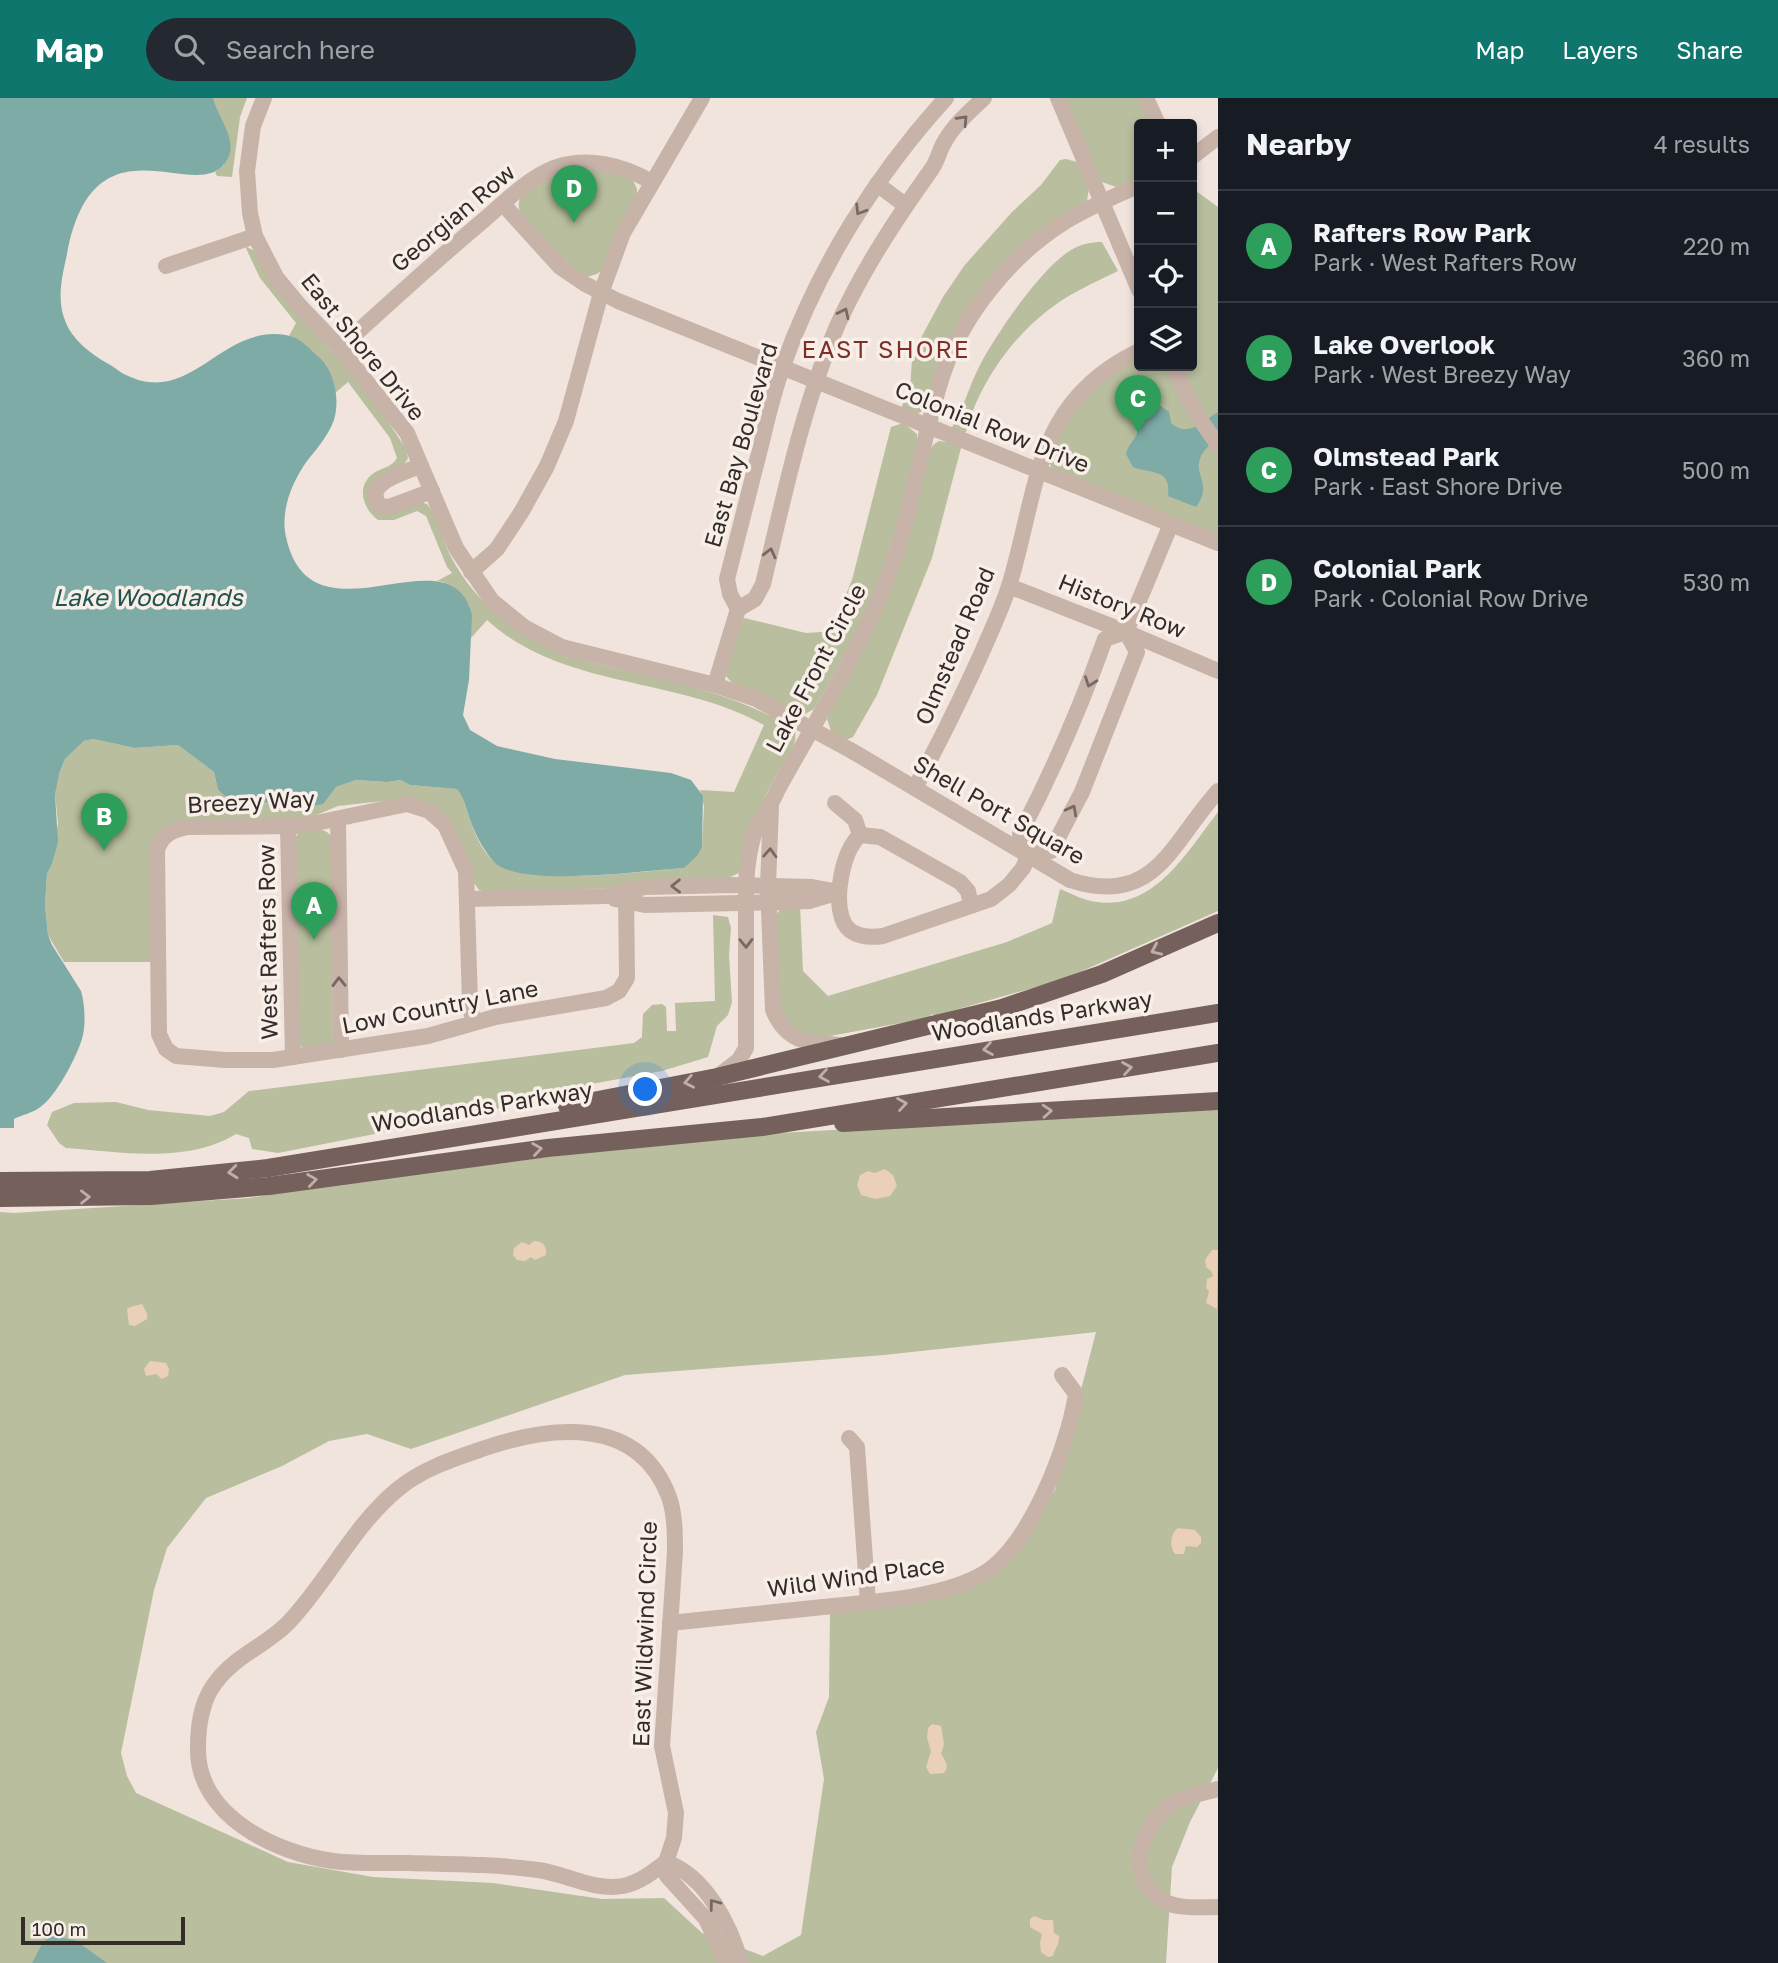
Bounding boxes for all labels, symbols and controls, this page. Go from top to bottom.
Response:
search box [146,18,636,81]
text: Map [35,30,104,69]
icon: search [170,30,208,68]
text: Search here [226,34,375,65]
text: Map [1475,35,1524,64]
text: Layers [1562,35,1638,64]
text: Share [1676,35,1743,64]
one-way arrow [954,115,967,128]
map controls [1134,119,1197,371]
button: + [1134,119,1197,182]
text: Nearby [1246,126,1351,162]
text: 4 results [1654,130,1750,158]
street label: Georgian Row [385,157,520,277]
pin: D [551,165,597,223]
button: − [1134,182,1197,245]
one-way arrow [855,203,868,216]
text: Rafters Row Park [1313,217,1531,248]
text: A [1261,232,1277,260]
text: 220 m [1683,232,1750,260]
button: locate [1134,245,1197,308]
text: Park · West Rafters Row [1313,248,1577,276]
street label: East Shore Drive [296,267,432,426]
one-way arrow [836,308,850,320]
button: layers [1134,308,1197,371]
text: Lake Overlook [1313,329,1495,360]
district label: EAST SHORE [802,334,970,363]
street label: East Bay Boulevard [697,339,783,550]
text: B [1261,344,1277,372]
text: 360 m [1682,344,1750,372]
text: Park · West Breezy Way [1313,360,1571,388]
street label: Colonial Row Drive [891,374,1094,478]
pin: C [1115,375,1161,433]
text: Olmstead Park [1313,441,1500,472]
text: C [1261,456,1277,484]
text: 500 m [1682,456,1750,484]
text: Park · East Shore Drive [1313,472,1563,500]
one-way arrow [762,547,777,559]
text: Colonial Park [1313,553,1482,584]
street label: Olmstead Road [908,562,1000,729]
street label: History Row [1055,567,1190,643]
text: D [1261,568,1277,596]
text: 530 m [1683,568,1750,596]
street label: Lake Front Circle [759,579,871,756]
water label: Lake Woodlands [53,582,244,611]
text: Park · Colonial Row Drive [1313,584,1588,612]
one-way arrow [1084,676,1098,688]
street label: Shell Port Square [909,749,1090,870]
street label: Breezy Way [186,784,316,818]
pin: B [81,793,127,851]
one-way arrow [1064,805,1078,818]
street label: West Rafters Row [251,844,283,1040]
one-way arrow [762,847,777,858]
one-way arrow [670,879,681,894]
pin: A [291,882,337,940]
one-way arrow [738,939,754,949]
one-way arrow [1150,942,1162,956]
street label: Low Country Lane [339,973,540,1039]
one-way arrow [332,976,347,987]
street label: Woodlands Parkway [929,984,1154,1046]
one-way arrow [982,1042,994,1057]
one-way arrow [1121,1060,1133,1075]
one-way arrow [818,1068,830,1083]
your location [628,1072,662,1106]
one-way arrow [683,1074,695,1089]
street label: Woodlands Parkway [369,1075,594,1137]
one-way arrow [896,1097,908,1112]
one-way arrow [1041,1104,1052,1119]
one-way arrow [532,1142,543,1157]
one-way arrow [227,1164,238,1179]
one-way arrow [306,1173,318,1188]
one-way arrow [81,1189,91,1205]
street label: East Wildwind Circle [626,1521,662,1747]
street label: Wild Wind Place [765,1550,946,1602]
one-way arrow [710,1899,723,1912]
scale bar [21,1914,186,1946]
text: 100 m [32,1917,86,1940]

